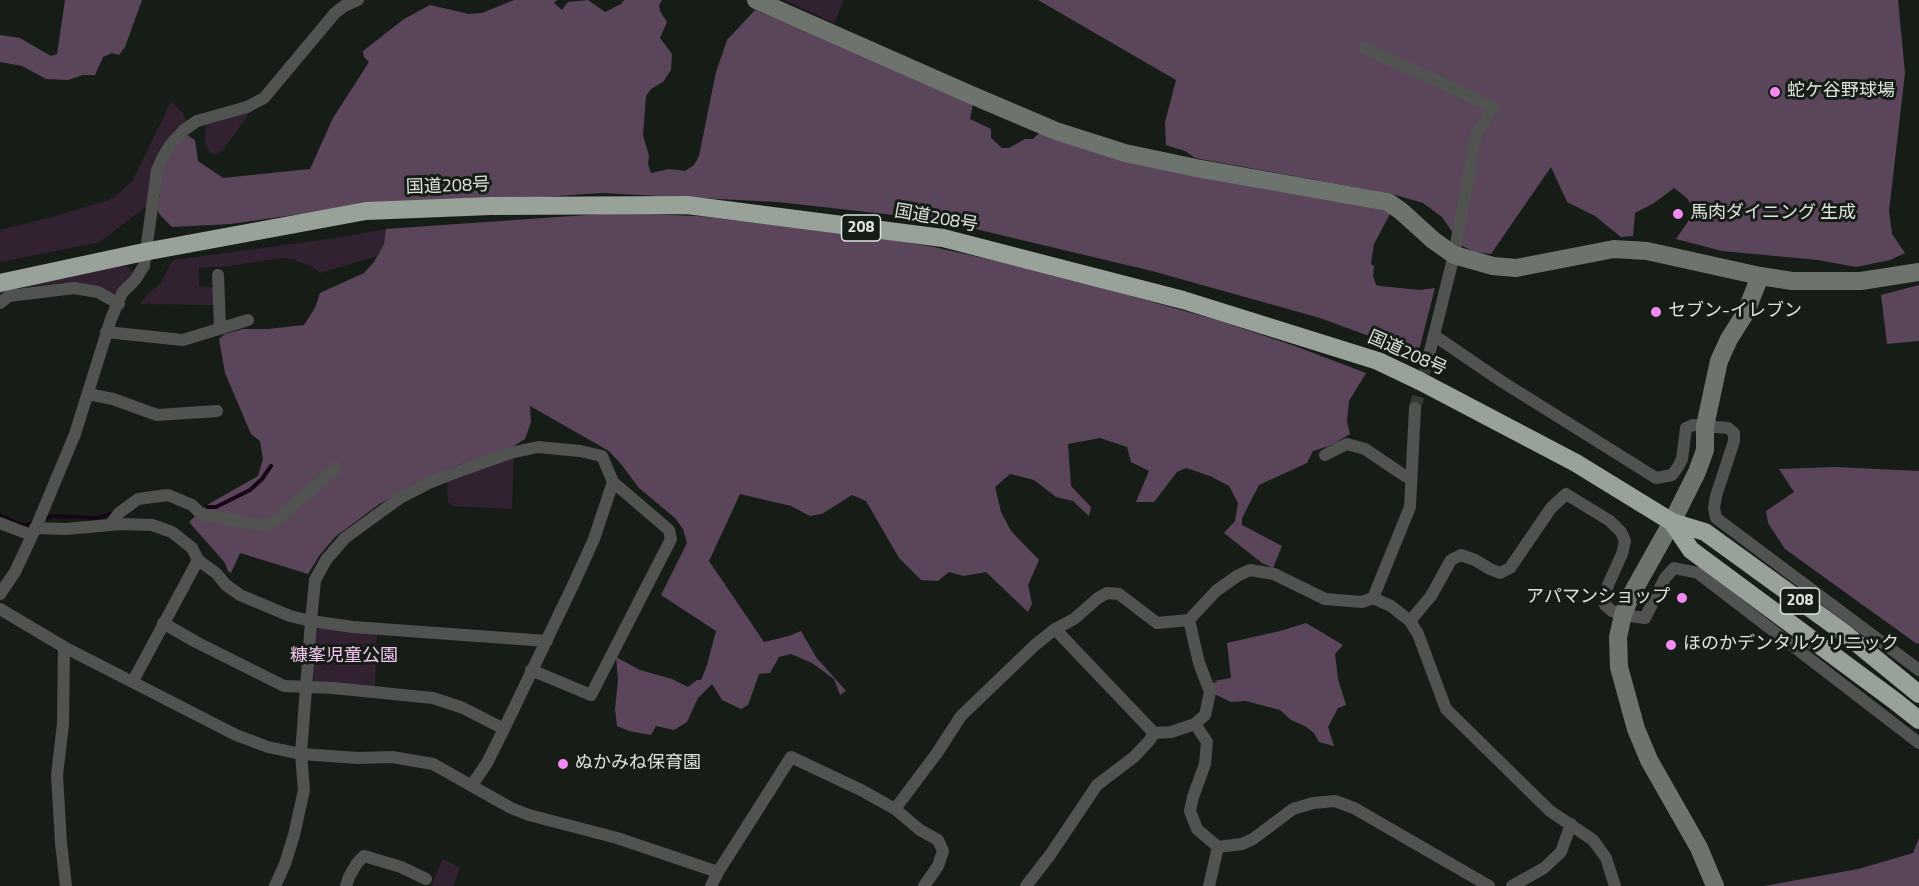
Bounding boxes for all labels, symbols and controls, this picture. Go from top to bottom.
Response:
place label: 蛇ケ谷野球場 [1787,81,1895,103]
marker: 蛇ケ谷野球場 [1768,85,1782,99]
street label: 国道208号 [406,175,490,199]
street label: 国道208号 [893,201,979,237]
place label: 馬肉ダイニング 生成 [1690,203,1856,225]
marker: 馬肉ダイニング 生成 [1671,207,1685,221]
road number: 208 [842,215,880,241]
place label: セブン-イレブン [1668,301,1802,323]
marker: セブン-イレブン [1649,305,1663,319]
street label: 国道208号 [1364,327,1450,381]
place label: アパマンショップ [1526,587,1670,609]
road number: 208 [1780,588,1820,614]
marker: アパマンショップ [1675,591,1689,605]
place label: ほのかデンタルクリニック [1683,634,1899,656]
marker: ほのかデンタルクリニック [1664,638,1678,652]
park label: 糠峯児童公園 [290,646,398,668]
place label: ぬかみね保育園 [575,753,701,775]
marker: ぬかみね保育園 [556,757,570,771]

